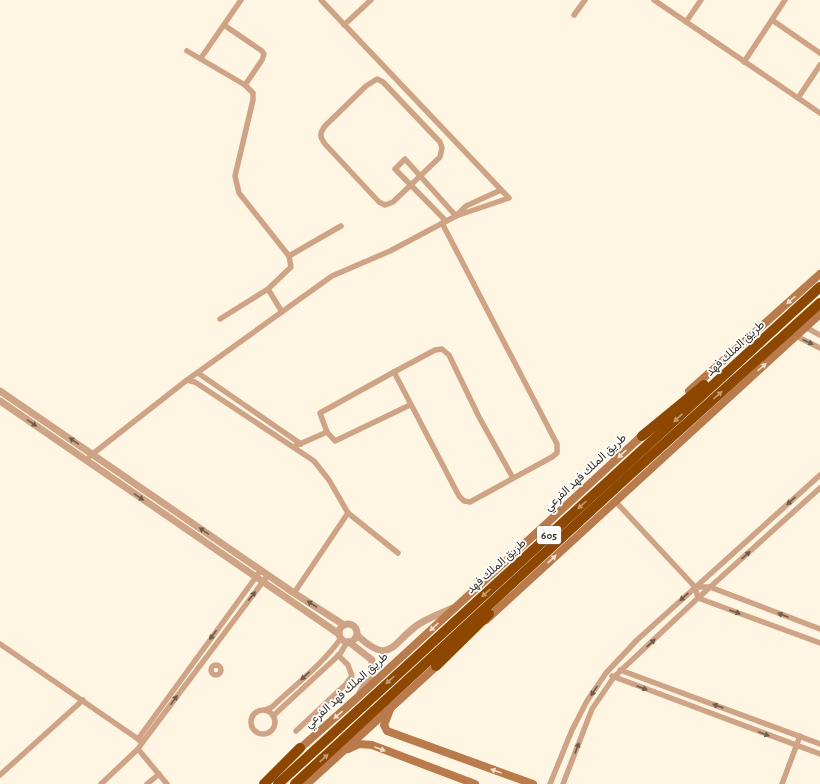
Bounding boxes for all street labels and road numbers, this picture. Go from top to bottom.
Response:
street label: طريق الملك فهد [703,318,768,379]
street label: طريق الملك فهد الفرعي [542,431,631,516]
road number: 605 [537,526,561,544]
street label: طريق الملك فهد [464,536,529,597]
street label: طريق الملك فهد الفرعي [302,650,393,733]

